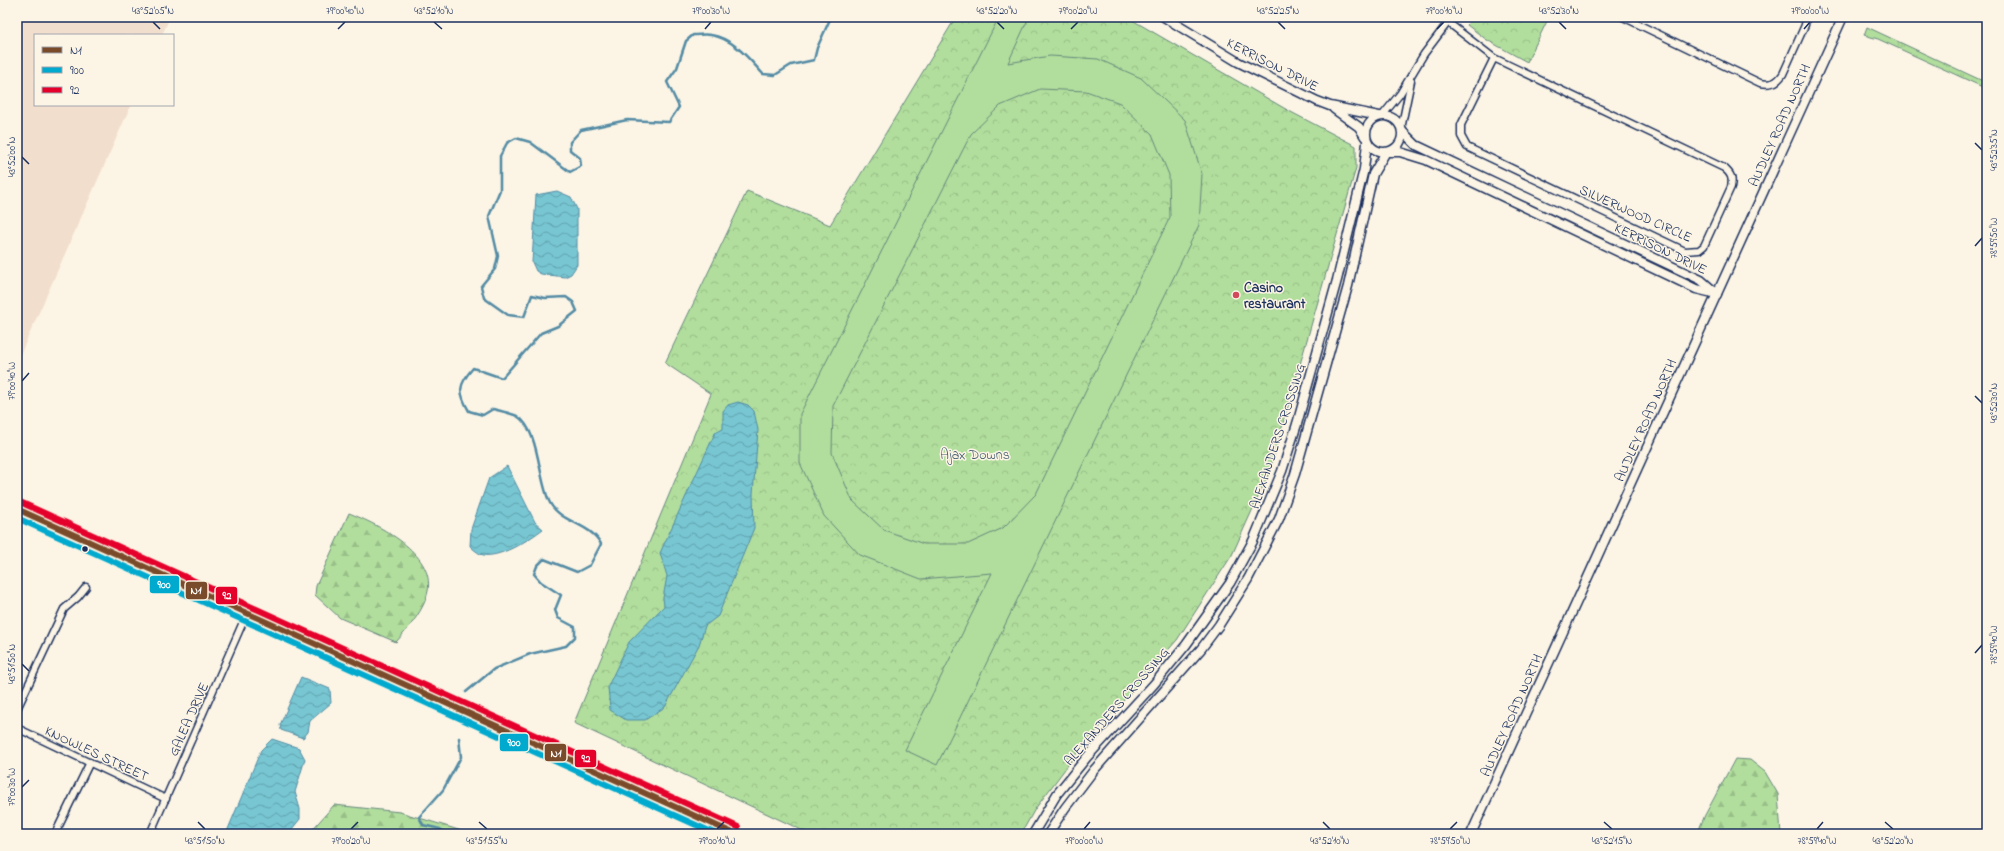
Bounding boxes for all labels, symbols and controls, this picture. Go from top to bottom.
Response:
text: 43°52'05"N [132,4,174,19]
text: 79°00'40"W [326,4,364,19]
text: 43°52'10"N [414,4,454,19]
text: 79°00'30"W [692,4,730,19]
text: 43°52'20"N [976,4,1018,19]
text: 79°00'20"W [1059,4,1098,19]
text: 43°52'25"N [1257,4,1299,19]
text: 79°00'10"W [1425,4,1463,19]
text: 43°52'30"N [1539,4,1579,19]
text: 79°00'00"W [1791,4,1829,19]
street label: KERRISON DRIVE [1223,33,1322,98]
legend [34,34,174,106]
text: N1 [70,42,82,60]
street label: AUDLEY ROAD NORTH [1744,61,1817,190]
text: 900 [70,62,84,80]
text: 92 [70,82,80,100]
text: 43°52'35"N [1987,129,2002,171]
text: 43°52'00"N [5,137,20,177]
street label: SILVERWOOD CIRCLE [1576,180,1695,249]
street label: KERRISON DRIVE [1610,218,1710,281]
text: 78°59'50"W [1987,218,2002,258]
place label: Casino restaurant [1244,278,1306,315]
marker: Casino restaurant [1231,290,1241,300]
street label: AUDLEY ROAD NORTH [1610,356,1683,485]
street label: ALEXANDERS CROSSING [1245,361,1312,512]
text: 79°00'40"W [5,362,20,400]
text: 43°52'30"N [1987,383,2002,423]
park label: Ajax Downs [940,445,1010,466]
unlabelled marker [80,544,90,554]
line badge: 900 [149,575,180,594]
text: 900 [157,577,171,593]
line badge: N1 [185,581,208,600]
text: N1 [191,583,202,599]
line badge: 92 [215,586,238,605]
text: 92 [222,588,232,604]
text: 78°59'40"W [1987,625,2002,664]
street label: ALEXANDERS CROSSING [1059,643,1175,771]
text: 43°51'50"N [5,644,20,684]
street label: AUDLEY ROAD NORTH [1476,651,1549,780]
street label: GALEA DRIVE [164,679,215,760]
street label: KNOWLES STREET [41,721,152,788]
line badge: 900 [499,733,529,752]
text: 900 [507,735,521,751]
line badge: N1 [544,743,567,762]
text: N1 [551,746,562,762]
line badge: 92 [574,749,597,768]
text: 92 [581,751,591,767]
text: 79°00'30"W [5,768,20,806]
text: 43°51'50"N [185,834,225,849]
text: 79°00'20"W [332,834,371,849]
text: 43°51'55"N [466,834,508,849]
text: 79°00'10"W [698,834,736,849]
text: 79°00'00"W [1065,834,1103,849]
text: 43°52'10"N [1310,834,1350,849]
text: 78°59'50"W [1430,834,1470,849]
text: 43°52'15"N [1592,834,1633,849]
text: 78°59'40"W [1798,834,1837,849]
text: 43°52'20"N [1872,834,1914,849]

